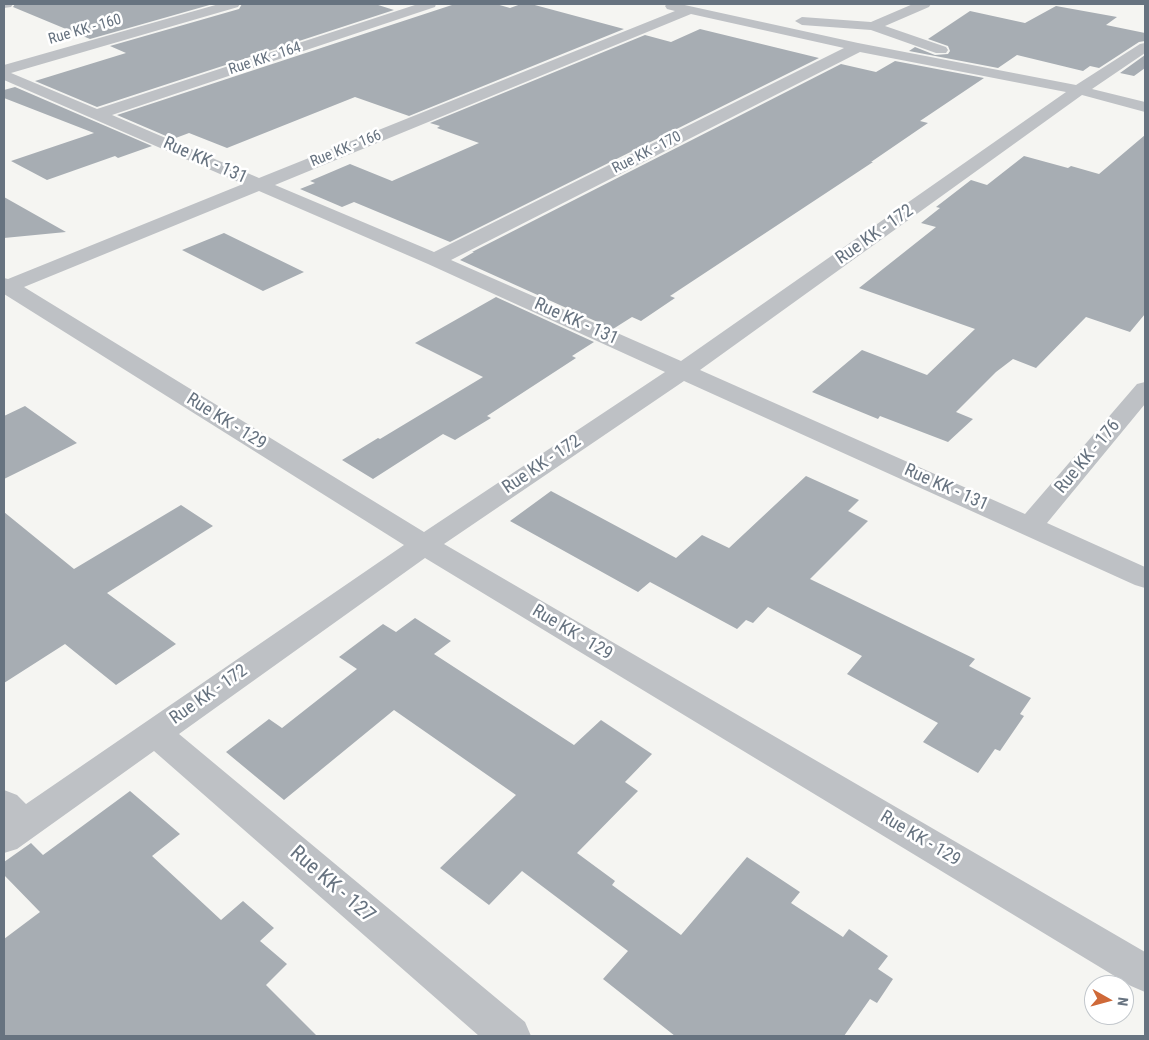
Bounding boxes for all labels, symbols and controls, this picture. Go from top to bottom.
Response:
street label: Rue KK - 160 [47,11,123,49]
street label: Rue KK - 164 [227,39,303,79]
street label: Rue KK - 166 [308,127,384,171]
street label: Rue KK - 170 [610,128,684,178]
street label: Rue KK - 131 [160,133,250,189]
street label: Rue KK - 172 [832,200,918,270]
street label: Rue KK - 131 [531,294,621,350]
street label: Rue KK - 129 [182,389,270,455]
street label: Rue KK - 176 [1051,416,1125,498]
street label: Rue KK - 172 [499,431,585,499]
street label: Rue KK - 131 [901,460,991,516]
street label: Rue KK - 129 [528,601,616,665]
street label: Rue KK - 172 [166,660,252,730]
street label: Rue KK - 129 [876,807,964,871]
street label: Rue KK - 127 [284,841,380,929]
north arrow [1084,975,1134,1025]
text: N [1114,996,1131,1007]

